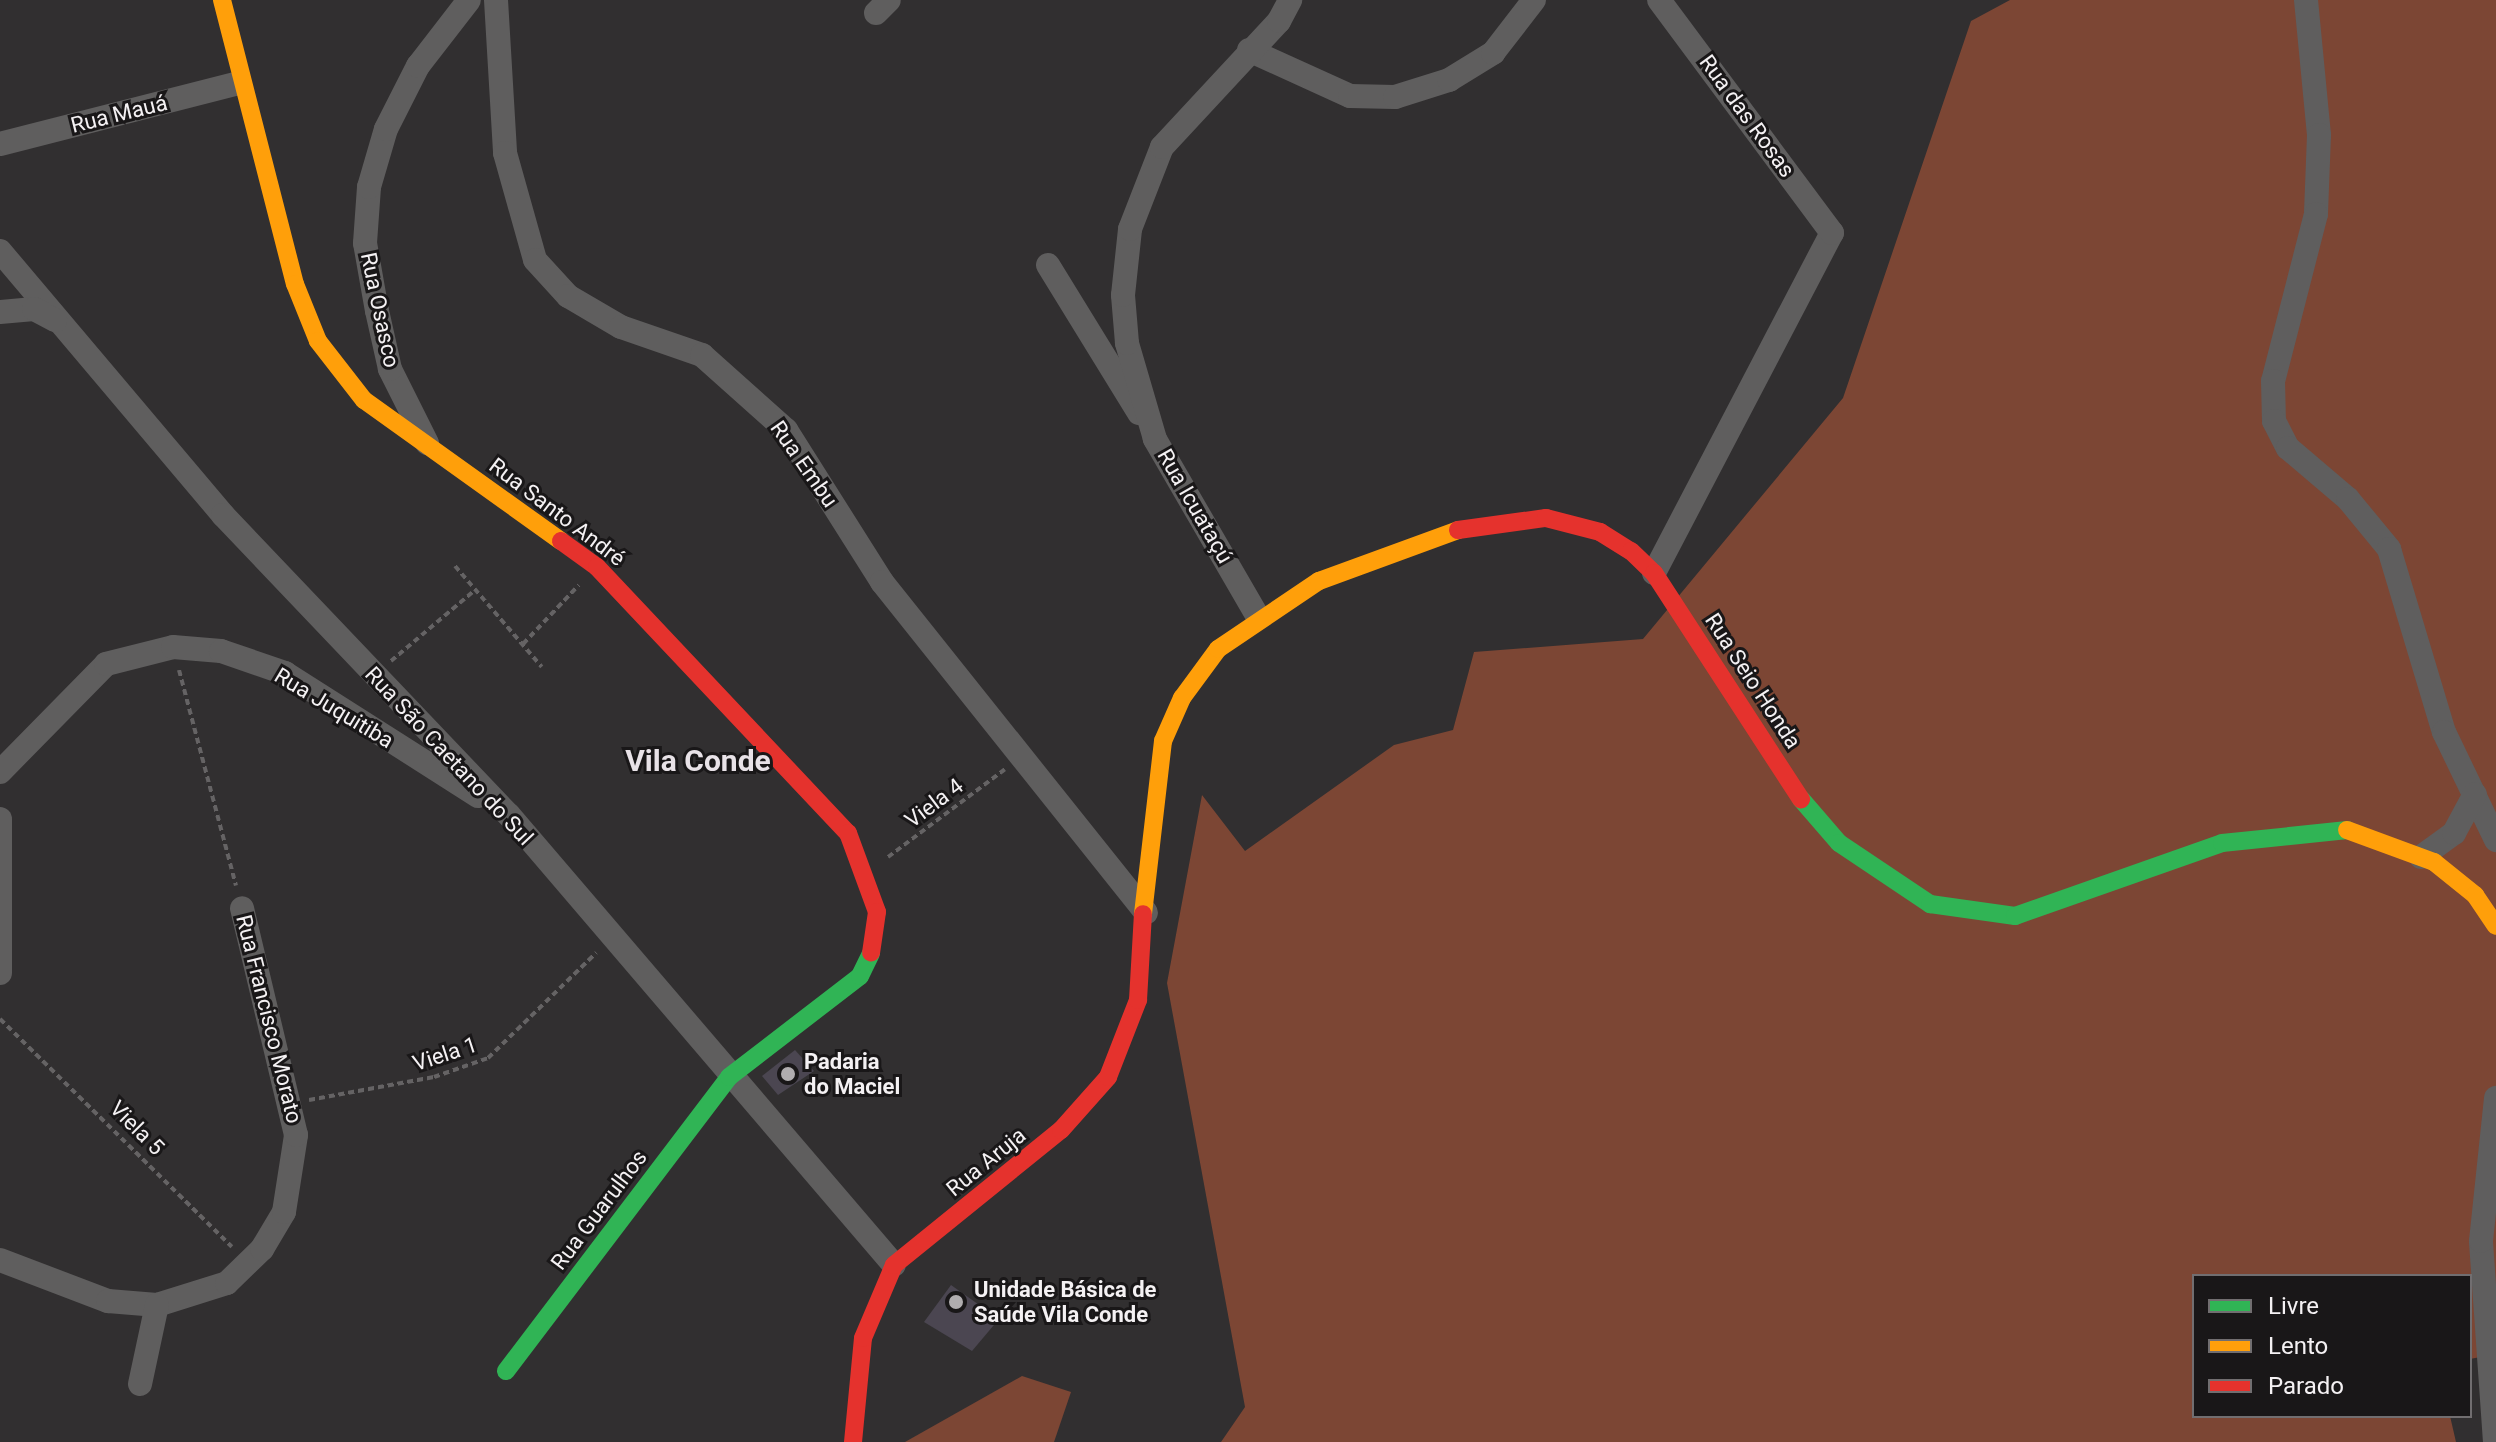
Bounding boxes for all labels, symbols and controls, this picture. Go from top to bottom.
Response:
street label: Rua das Rosas [1694,50,1800,182]
street label: Rua Mauá [68,89,170,139]
street label: Rua Osasco [355,250,405,370]
street label: Rua Embu [765,416,843,512]
street label: Rua Icuataçú [1152,444,1238,568]
street label: Rua Santo André [484,452,630,572]
street label: Rua Seio Honda [1699,608,1807,754]
street label: Rua São Caetano do Sul [359,661,539,851]
street label: Rua Juquitiba [270,662,398,754]
district label: Vila Conde [625,743,771,779]
street label: Viela 4 [900,773,968,833]
street label: Rua Francisco Morato [230,912,308,1126]
street label: Viela 1 [409,1031,481,1077]
place label: Padaria do Maciel [804,1048,900,1100]
marker: Padaria do Maciel [779,1065,797,1083]
street label: Viela 5 [104,1095,170,1161]
street label: Rua Aruja [941,1122,1031,1202]
street label: Rua Guarulhos [545,1145,653,1275]
legend [2192,1274,2472,1418]
place label: Unidade Básica de Saúde Vila Conde [974,1276,1156,1328]
marker: Unidade Básica de Saúde Vila Conde [945,1291,967,1313]
text: Livre [2268,1292,2319,1320]
text: Lento [2268,1332,2328,1360]
text: Parado [2268,1372,2344,1400]

